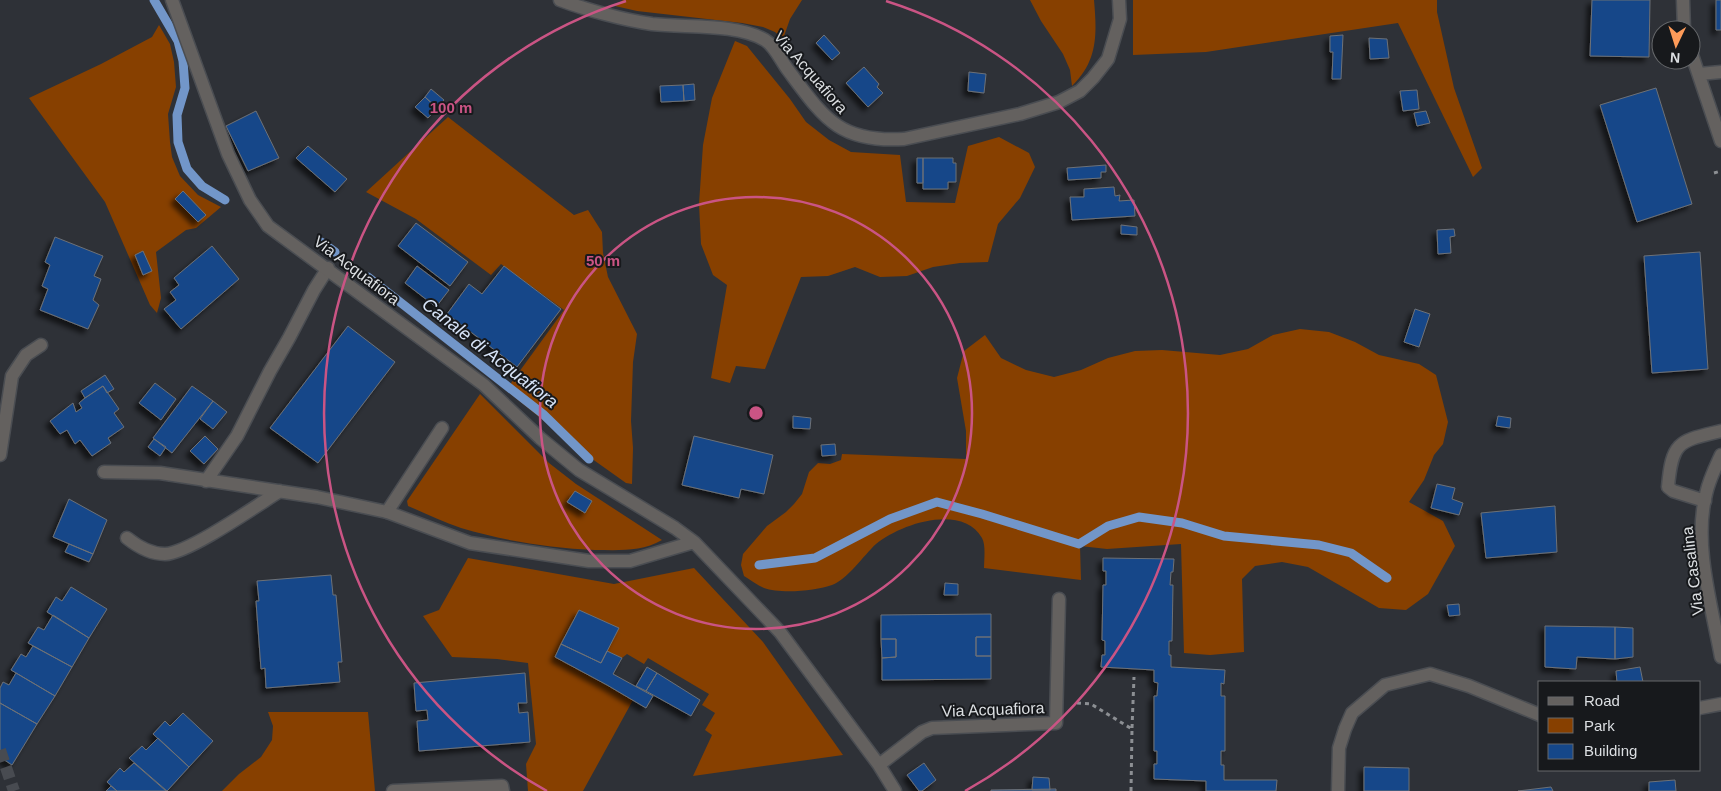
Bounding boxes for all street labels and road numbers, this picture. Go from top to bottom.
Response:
street label: Via Acquafiora [770,28,851,117]
street label: Via Acquafiora [310,233,403,308]
street label: Via Casalina [1679,525,1706,616]
street label: Via Acquafiora [941,699,1045,720]

